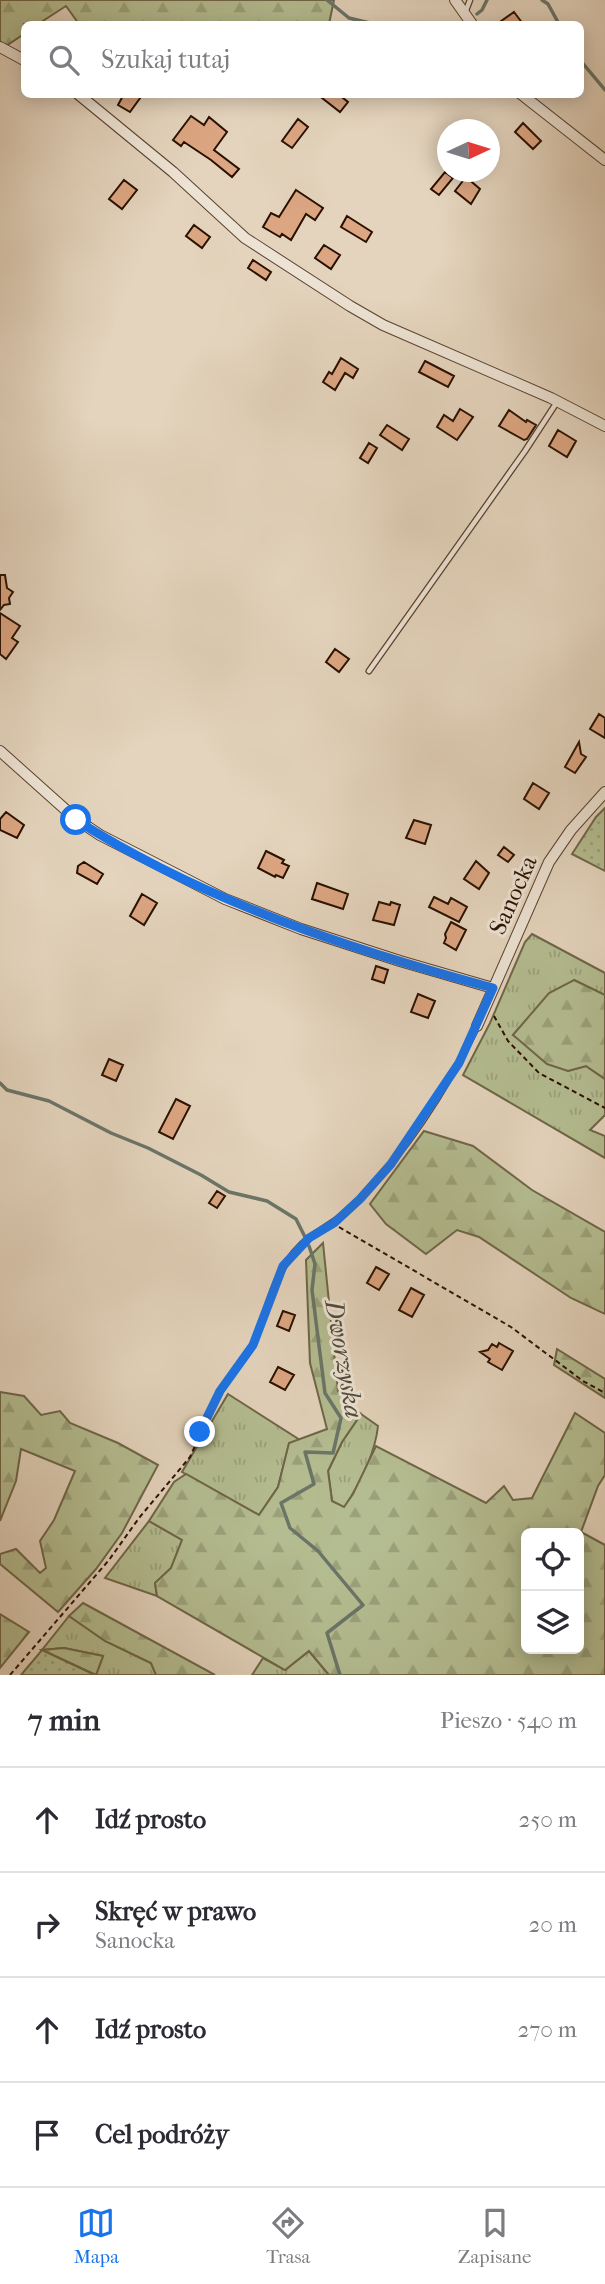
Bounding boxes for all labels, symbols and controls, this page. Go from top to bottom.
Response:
search box [21,21,584,98]
icon: search [45,41,83,79]
text: Szukaj tutaj [101,44,230,75]
north arrow [437,119,500,182]
route start [60,804,91,835]
street label: Sanocka [483,850,543,939]
water label: Dworzyska [318,1295,370,1421]
route end [184,1416,215,1447]
map controls [521,1528,584,1654]
button: locate [521,1528,584,1591]
button: layers [521,1591,584,1654]
text: 7 min [28,1703,100,1738]
text: Pieszo · 540 m [440,1707,577,1734]
icon: ahead [28,1801,66,1839]
text: Idź prosto [95,1804,206,1835]
text: 250 m [519,1806,577,1833]
text: Skręć w prawo [95,1896,256,1927]
icon: right [28,1906,66,1944]
text: 20 m [528,1911,577,1938]
text: Sanocka [95,1927,175,1954]
icon: ahead [28,2011,66,2049]
text: Idź prosto [95,2014,206,2045]
text: 270 m [517,2016,577,2043]
icon: arrive [28,2116,66,2154]
text: Cel podróży [95,2119,229,2150]
tab: Mapa [74,2204,119,2268]
tab: Trasa [266,2204,310,2268]
tab: Zapisane [458,2204,531,2268]

